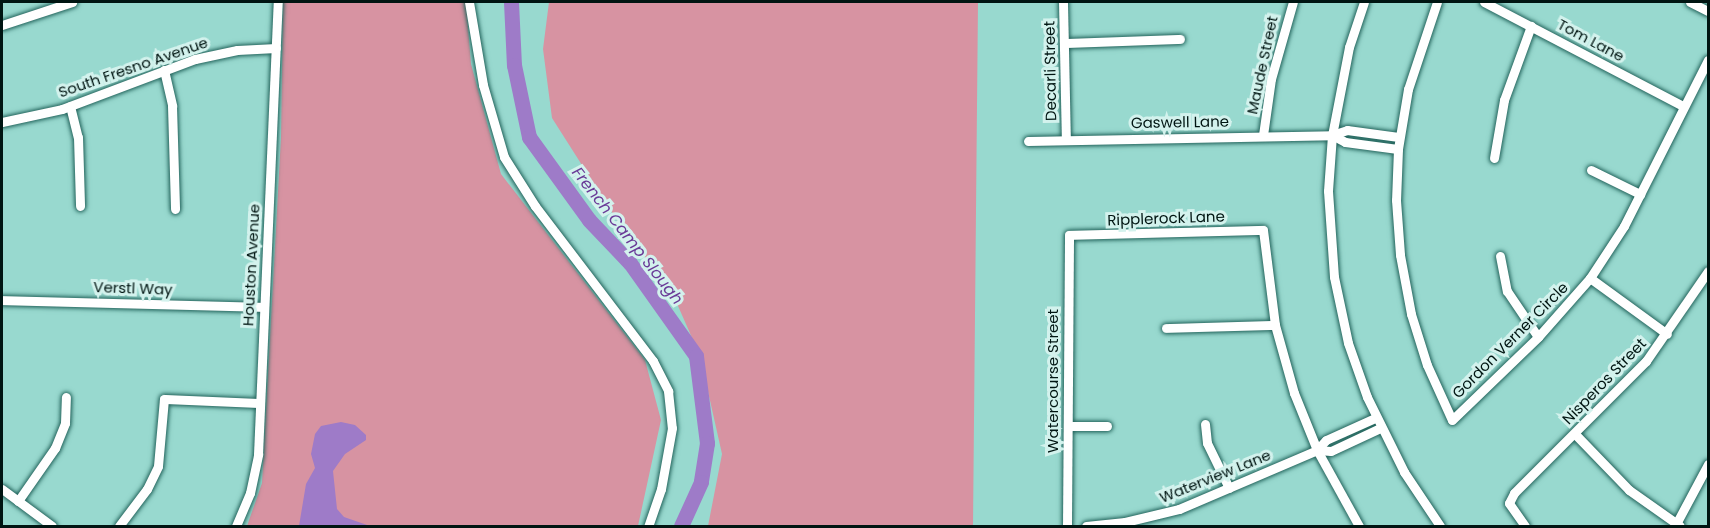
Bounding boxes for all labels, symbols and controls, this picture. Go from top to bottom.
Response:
street label: Maude Street [1243,14,1281,116]
street label: Tom Lane [1555,15,1627,65]
street label: Decarli Street [1040,21,1060,121]
street label: South Fresno Avenue [56,33,210,101]
street label: Gaswell Lane [1131,112,1229,132]
water label: French Camp Slough [567,164,687,308]
street label: Houston Avenue [239,203,263,327]
street label: Ripplerock Lane [1107,207,1225,229]
street label: Verstl Way [93,278,173,298]
street label: Gordon Verner Circle [1448,278,1572,402]
street label: Watercourse Street [1044,309,1062,453]
street label: Nisperos Street [1558,334,1650,428]
street label: Waterview Lane [1157,445,1273,507]

